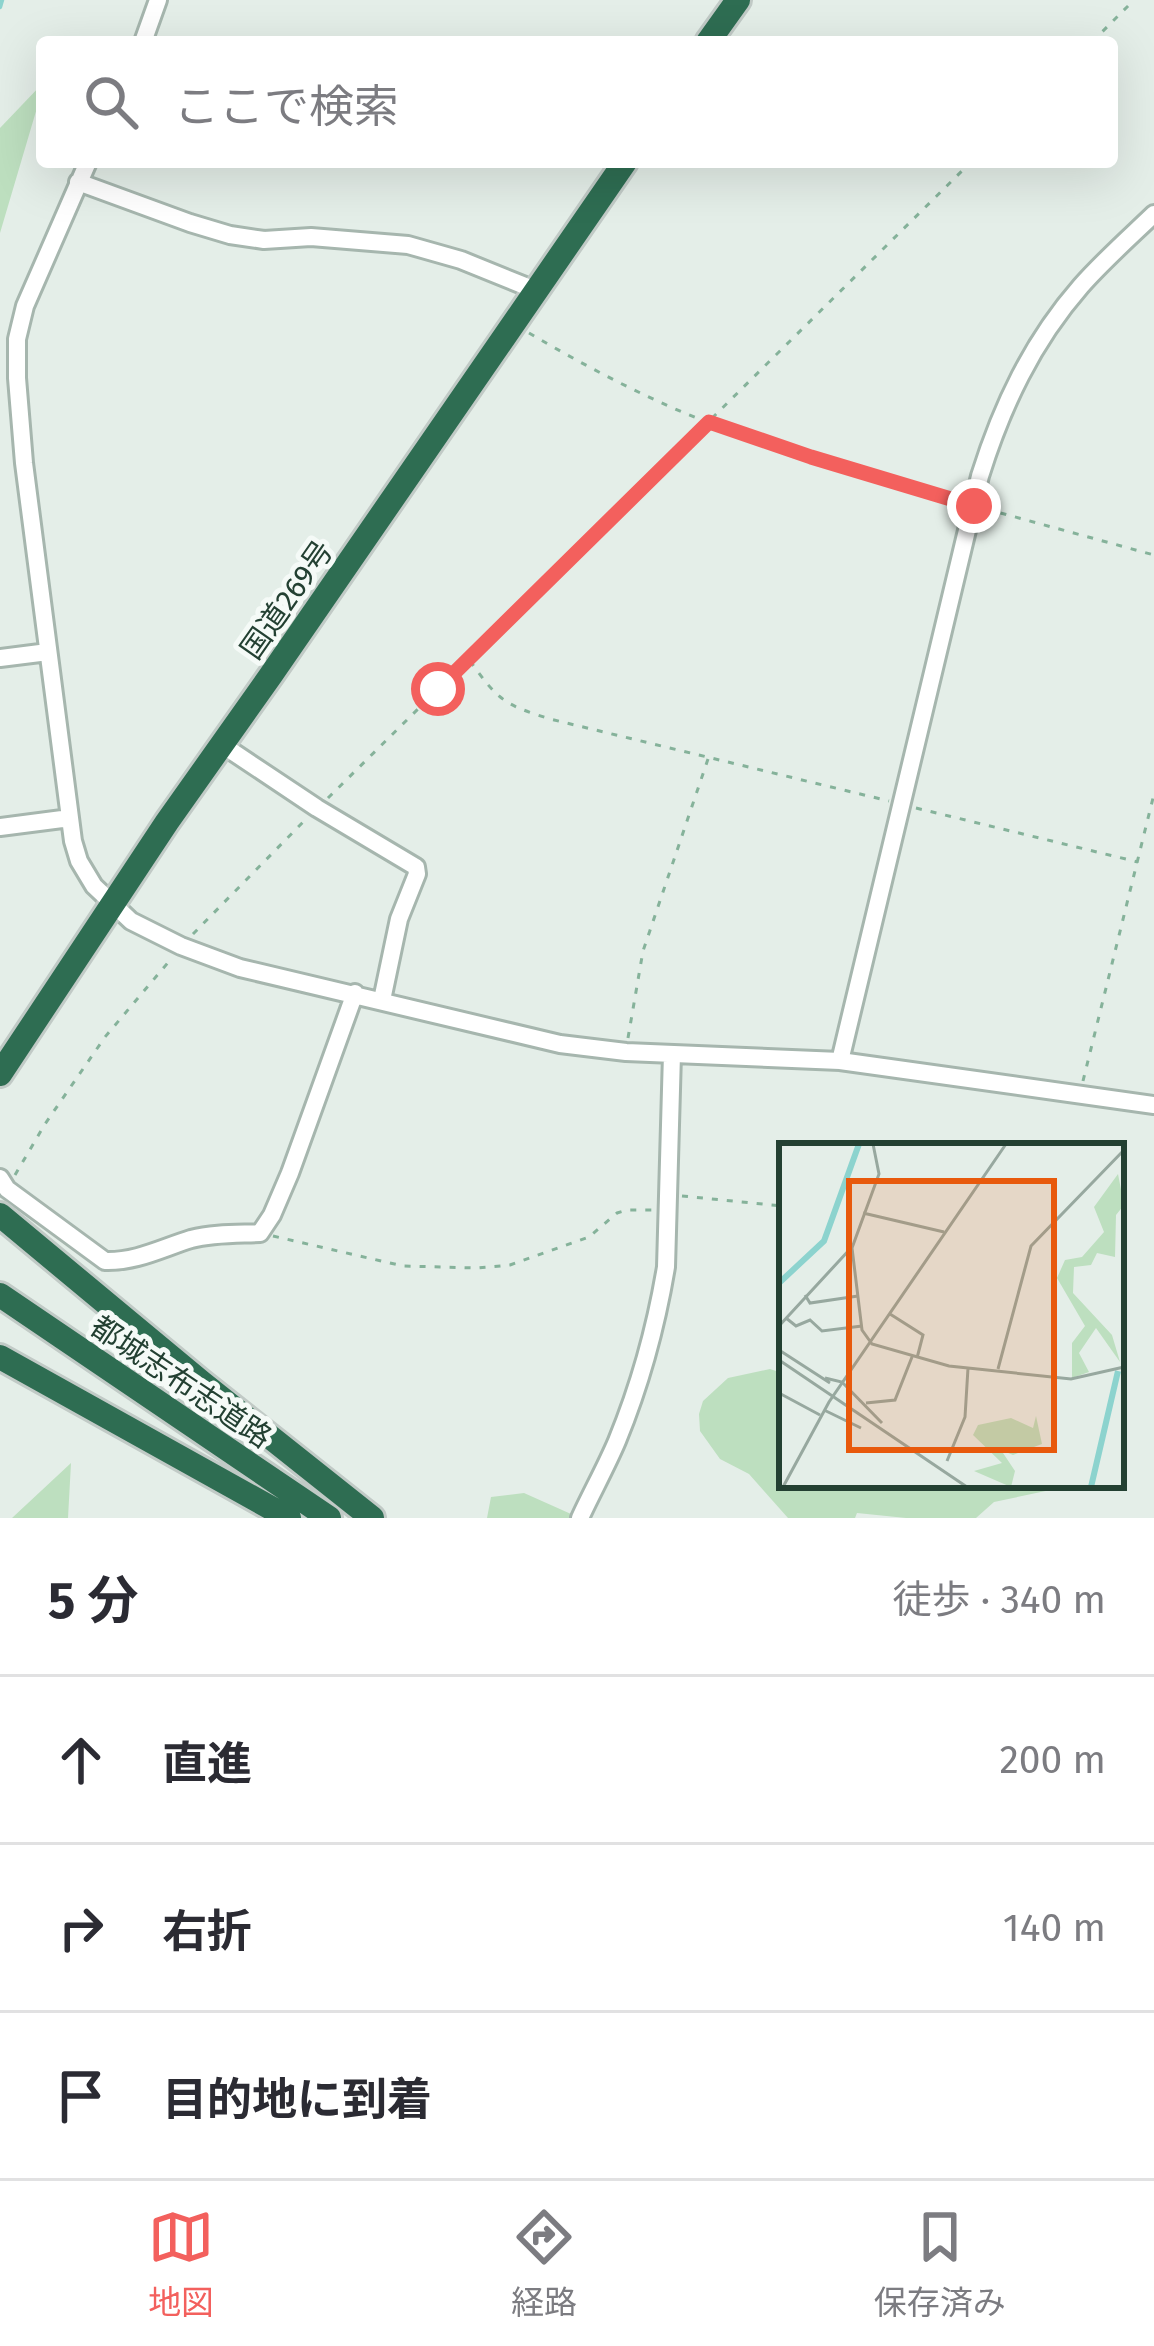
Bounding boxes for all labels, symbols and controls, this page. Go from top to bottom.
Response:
search box [36,36,1118,168]
icon: search [78,69,144,135]
text: ここで検索 [174,80,399,134]
route end [947,479,1001,533]
street label: 国道269号 [233,534,341,666]
route start [411,662,465,716]
inset map [779,1143,1124,1488]
street label: 都城志布志道路 [84,1308,278,1456]
text: 5 分 [48,1570,138,1632]
text: 徒歩 · 340 m [892,1577,1106,1623]
icon: ahead [48,1727,114,1793]
text: 直進 [162,1737,252,1791]
text: 200 m [999,1737,1106,1783]
icon: right [48,1895,114,1961]
text: 右折 [162,1905,252,1959]
text: 140 m [1003,1905,1106,1951]
icon: arrive [48,2063,114,2129]
text: 目的地に到着 [162,2073,432,2127]
tab: 地図 [148,2204,214,2324]
tab: 経路 [511,2204,577,2324]
tab: 保存済み [874,2204,1006,2324]

